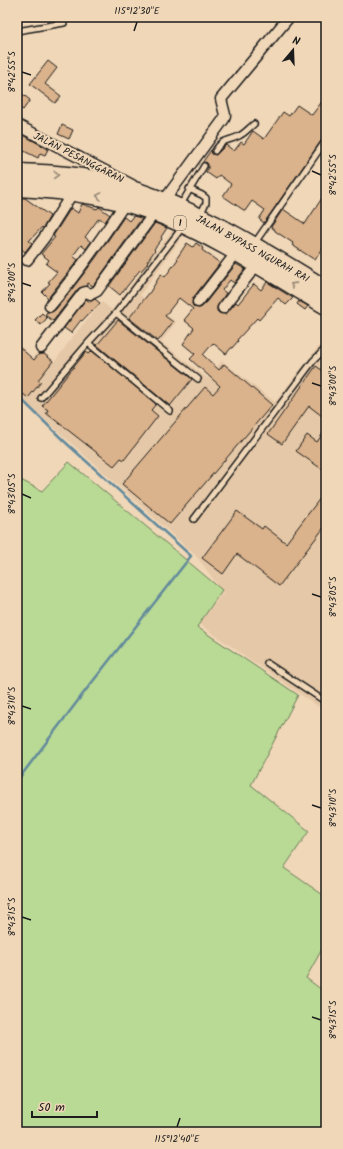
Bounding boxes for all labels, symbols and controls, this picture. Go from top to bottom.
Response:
text: 115°12'30"E [114,3,161,19]
north arrow [273,30,313,70]
text: N [290,32,302,51]
text: 8°42'55"S [4,51,20,93]
street label: JALAN PESANGGARAN [31,128,127,188]
text: 8°42'55"S [325,154,341,196]
one-way arrow [53,170,59,179]
one-way arrow [96,193,102,201]
street label: JALAN BYPASS NGURAH RAI [193,211,312,287]
road number: 1 [174,216,186,230]
text: 8°43'00"S [4,262,20,303]
one-way arrow [290,282,297,290]
text: 8°43'00"S [325,365,341,406]
text: 8°43'05"S [4,473,20,515]
text: 8°43'05"S [325,576,341,618]
text: 8°43'10"S [4,686,20,725]
text: 8°43'10"S [325,788,341,827]
text: 8°43'15"S [4,897,20,937]
text: 8°43'15"S [325,1000,341,1040]
scale bar [32,1093,97,1119]
text: 50 m [38,1098,65,1117]
text: 115°12'40"E [154,1131,201,1147]

